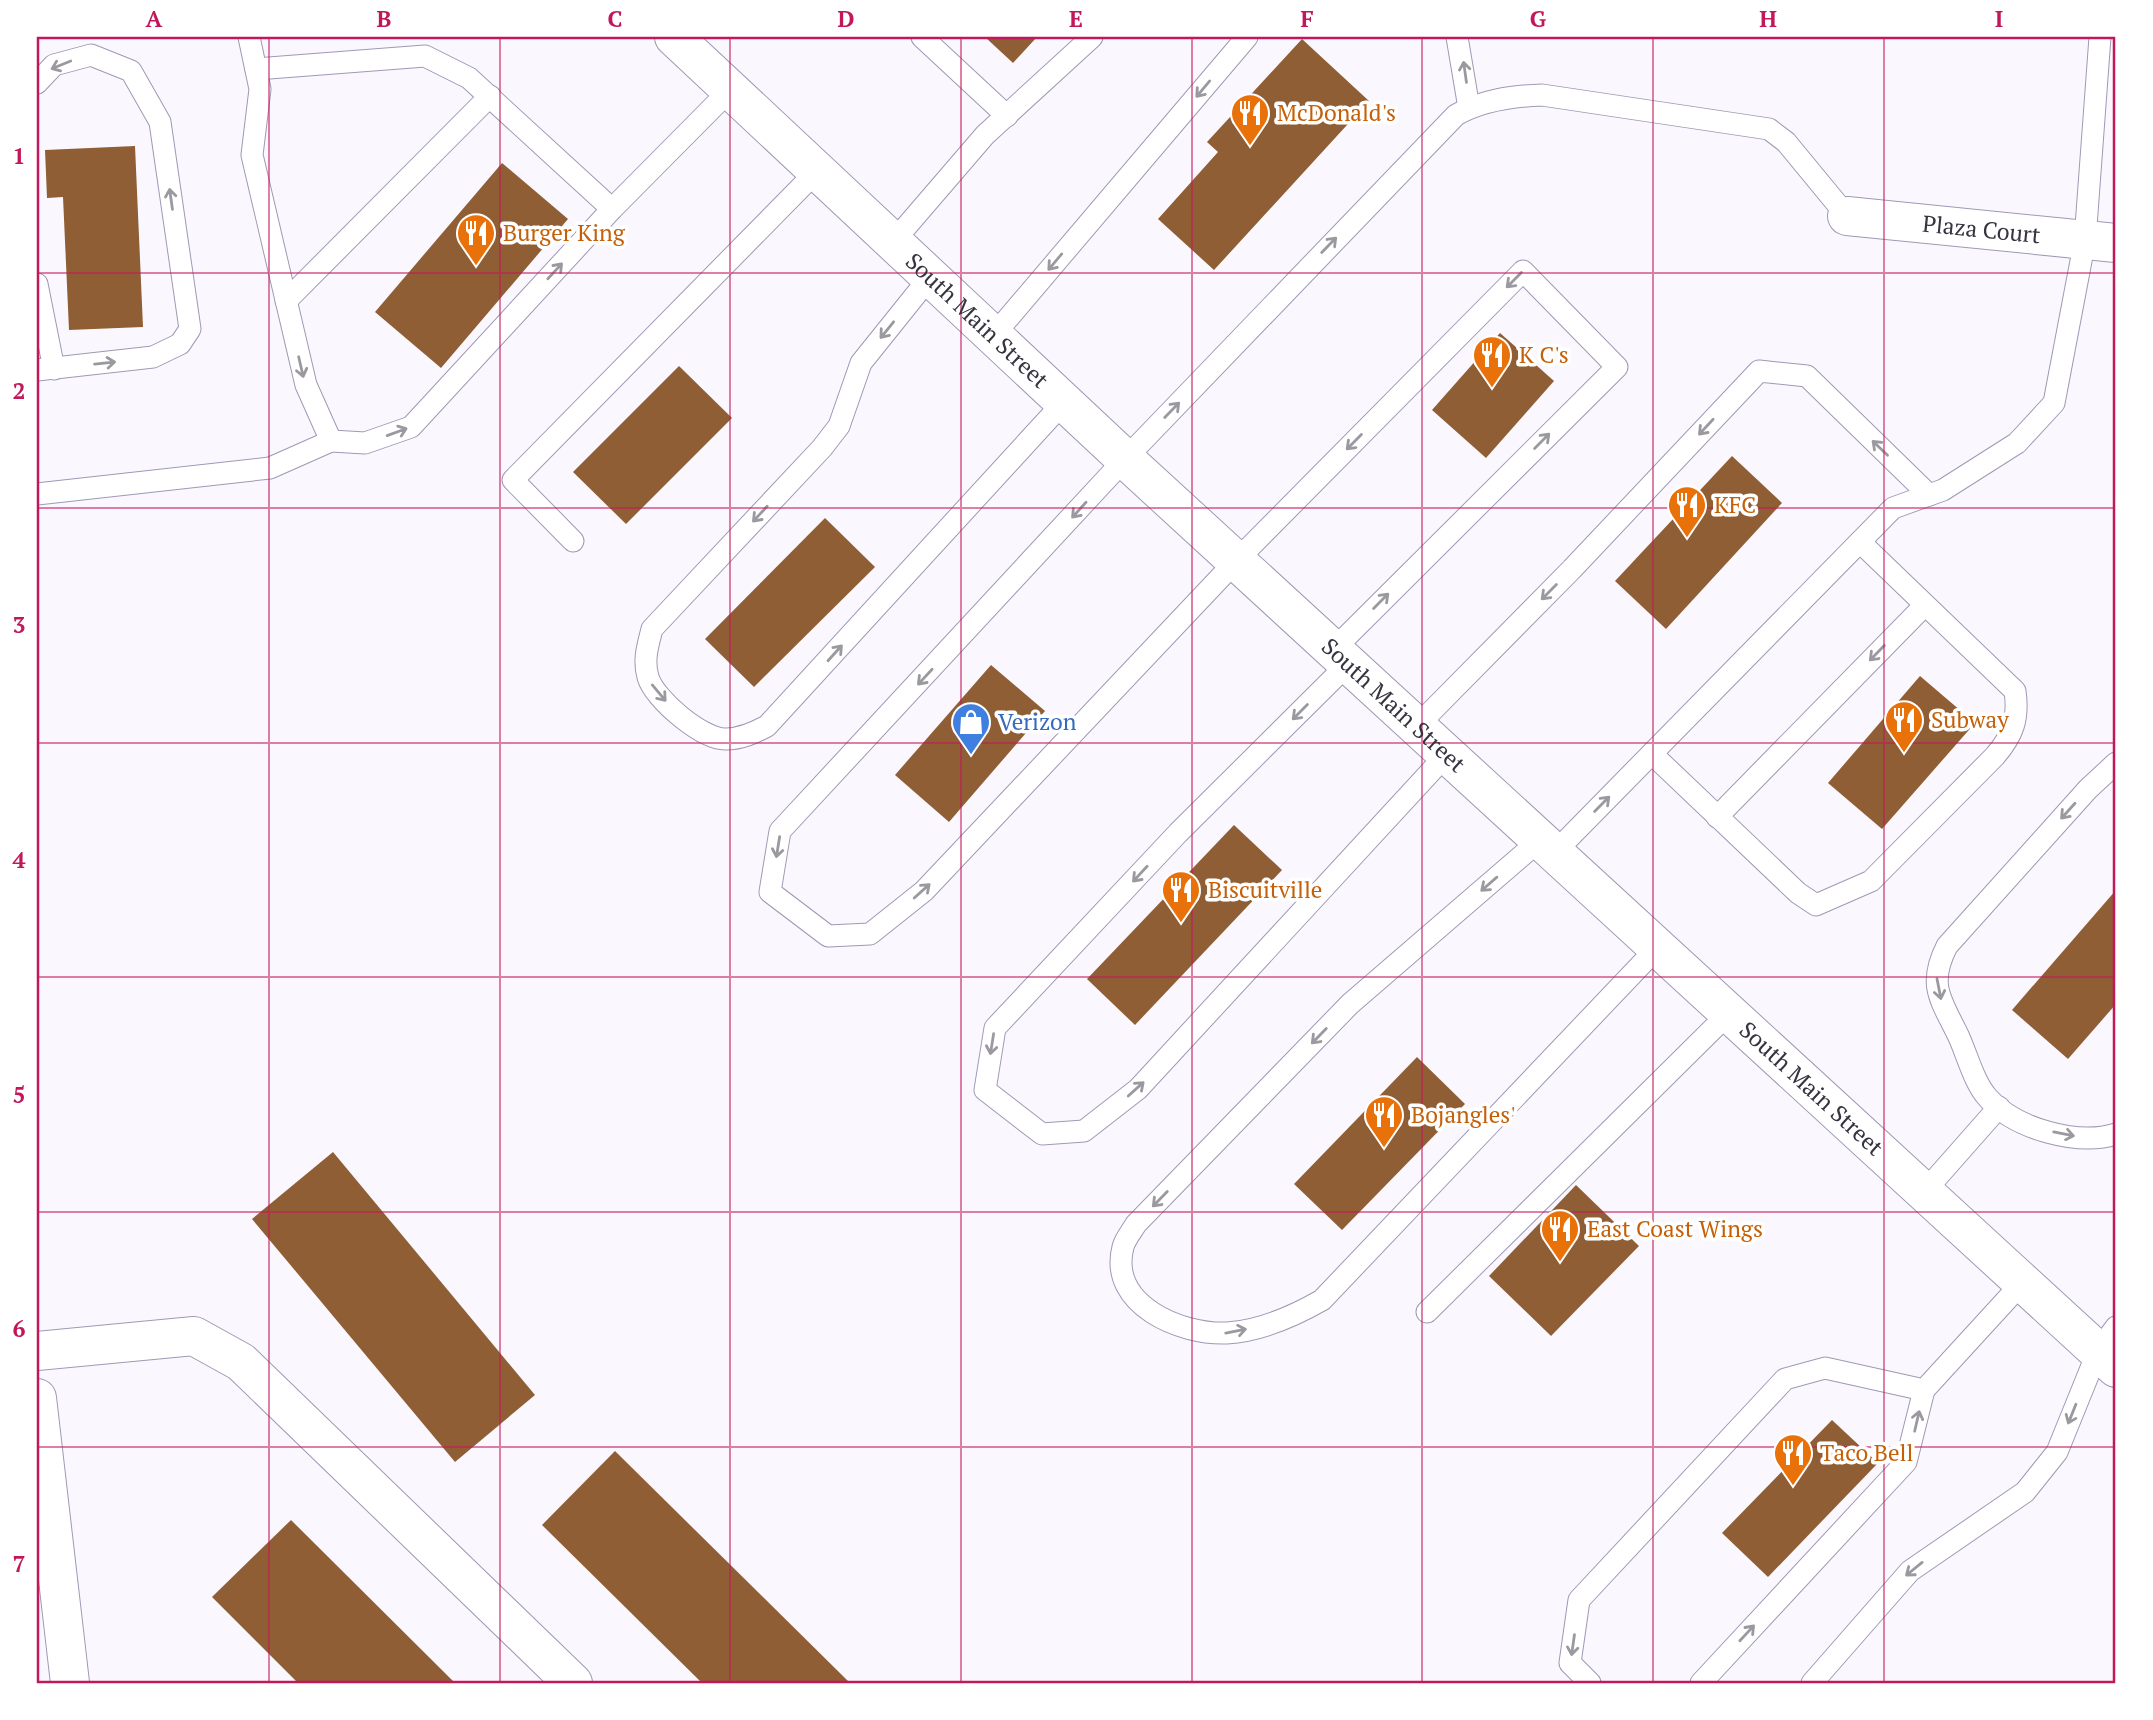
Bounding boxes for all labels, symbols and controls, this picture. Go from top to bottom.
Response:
text: A [146,3,163,34]
text: B [377,3,392,34]
text: C [608,3,623,34]
text: D [838,3,855,34]
text: E [1069,3,1083,34]
text: F [1300,3,1314,34]
text: G [1530,3,1547,34]
text: H [1759,3,1777,34]
text: I [1995,3,2003,34]
one-way arrow [51,59,72,72]
one-way arrow [1458,61,1471,84]
one-way arrow [1195,79,1211,97]
restaurant icon: McDonald's [1229,92,1271,147]
place label: McDonald's [1277,97,1396,128]
text: 1 [13,140,26,171]
one-way arrow [164,189,177,211]
street label: Plaza Court [1921,208,2042,250]
restaurant icon: Burger King [455,212,497,267]
place label: Burger King [503,217,626,248]
one-way arrow [1321,237,1338,254]
street label: South Main Street [899,246,1056,395]
one-way arrow [1048,253,1063,271]
one-way arrow [547,263,564,280]
one-way arrow [1505,272,1522,289]
one-way arrow [879,320,895,338]
restaurant icon: K C's [1471,334,1513,389]
place label: K C's [1519,339,1569,370]
one-way arrow [295,355,309,378]
one-way arrow [93,356,115,369]
text: 2 [13,375,26,406]
one-way arrow [1164,402,1181,419]
one-way arrow [1698,418,1714,436]
one-way arrow [385,425,407,437]
one-way arrow [1534,432,1551,449]
one-way arrow [1345,433,1362,450]
one-way arrow [1872,439,1889,456]
restaurant icon: KFC [1666,484,1708,539]
place label: KFC [1714,489,1756,520]
one-way arrow [1071,501,1087,519]
one-way arrow [752,505,768,523]
one-way arrow [1541,584,1558,601]
one-way arrow [1373,593,1390,610]
text: 3 [13,609,26,640]
street label: South Main Street [1315,631,1473,779]
one-way arrow [826,645,843,662]
one-way arrow [1868,645,1885,662]
one-way arrow [917,668,933,686]
one-way arrow [651,684,667,702]
restaurant icon: Subway [1883,699,1925,754]
shop icon: Verizon [950,701,992,756]
one-way arrow [1291,703,1308,720]
place label: Subway [1931,704,2009,735]
place label: Verizon [998,706,1077,737]
one-way arrow [1594,796,1611,813]
one-way arrow [2060,802,2076,820]
one-way arrow [771,835,784,858]
text: 4 [13,844,26,875]
one-way arrow [1132,865,1148,883]
restaurant icon: Biscuitville [1160,869,1202,924]
place label: Biscuitville [1208,874,1322,905]
one-way arrow [1480,876,1498,892]
one-way arrow [913,883,930,900]
one-way arrow [1932,977,1946,1000]
street label: South Main Street [1733,1014,1891,1162]
one-way arrow [1311,1027,1328,1044]
one-way arrow [985,1032,998,1055]
text: 5 [13,1079,26,1110]
one-way arrow [1127,1081,1144,1098]
restaurant icon: Bojangles' [1363,1094,1405,1149]
place label: Bojangles' [1411,1099,1515,1130]
one-way arrow [2052,1128,2075,1141]
one-way arrow [1152,1190,1169,1207]
restaurant icon: East Coast Wings [1539,1208,1581,1263]
place label: East Coast Wings [1587,1213,1763,1244]
text: 6 [13,1313,26,1344]
one-way arrow [1224,1324,1247,1337]
one-way arrow [2065,1403,2078,1425]
one-way arrow [1911,1410,1924,1433]
restaurant icon: Taco Bell [1772,1432,1814,1487]
place label: Taco Bell [1820,1437,1913,1468]
text: 7 [13,1548,26,1579]
one-way arrow [1905,1562,1923,1577]
one-way arrow [1738,1625,1755,1642]
one-way arrow [1566,1634,1579,1656]

